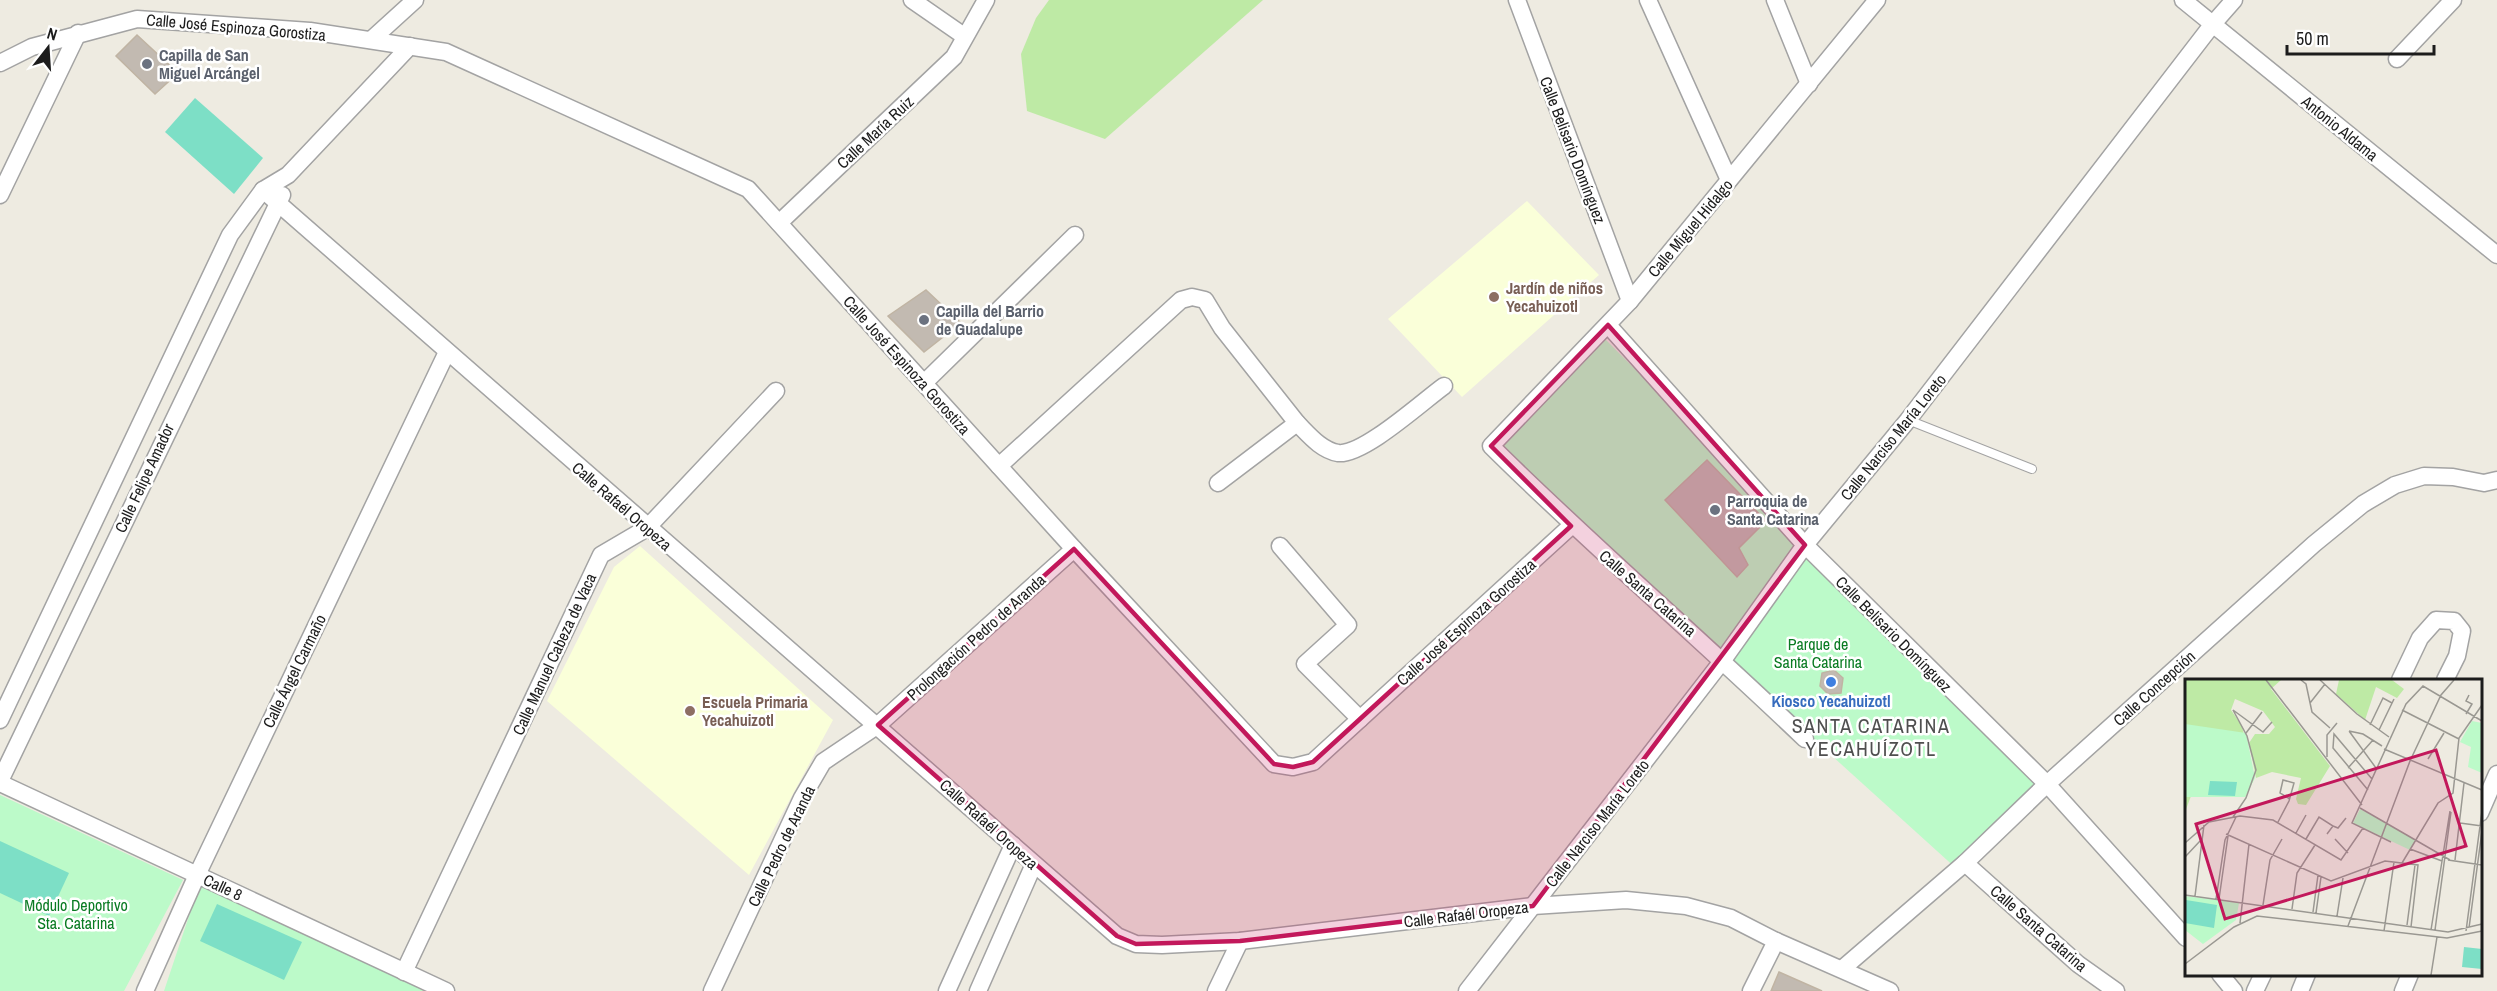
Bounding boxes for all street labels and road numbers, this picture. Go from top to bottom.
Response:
street label: Calle José Espinoza Gorostiza [145,8,327,46]
street label: Calle Belisario Domínguez [1535,73,1611,227]
street label: Calle María Ruiz [832,90,919,173]
street label: Antonio Aldama [2296,90,2383,166]
street label: Calle Miguel Hidalgo [1642,174,1738,282]
street label: Calle José Espinoza Gorostiza [839,291,976,440]
street label: Calle Narciso María Loreto [1835,369,1951,505]
street label: Calle Felipe Amador [109,419,179,536]
street label: Calle Rafaél Oropeza [567,457,677,556]
street label: Calle Santa Catarina [1595,545,1702,642]
street label: Calle José Espinoza Gorostiza [1392,553,1541,690]
street label: Prolongación Pedro de Aranda [902,568,1051,705]
street label: Calle Manuel Cabeza de Vaca [507,569,602,739]
street label: Calle Belisario Domínguez [1831,571,1957,697]
street label: Calle Ángel Carmaño [257,610,331,732]
street label: Calle Concepción [2108,645,2200,731]
street label: Calle Narciso María Loreto [1540,754,1654,892]
street label: Calle Rafaél Oropeza [935,774,1043,875]
street label: Calle Pedro de Aranda [742,781,820,910]
street label: Calle 8 [200,868,246,906]
street label: Calle Santa Catarina [1986,880,2093,977]
street label: Calle Rafaél Oropeza [1402,895,1530,933]

